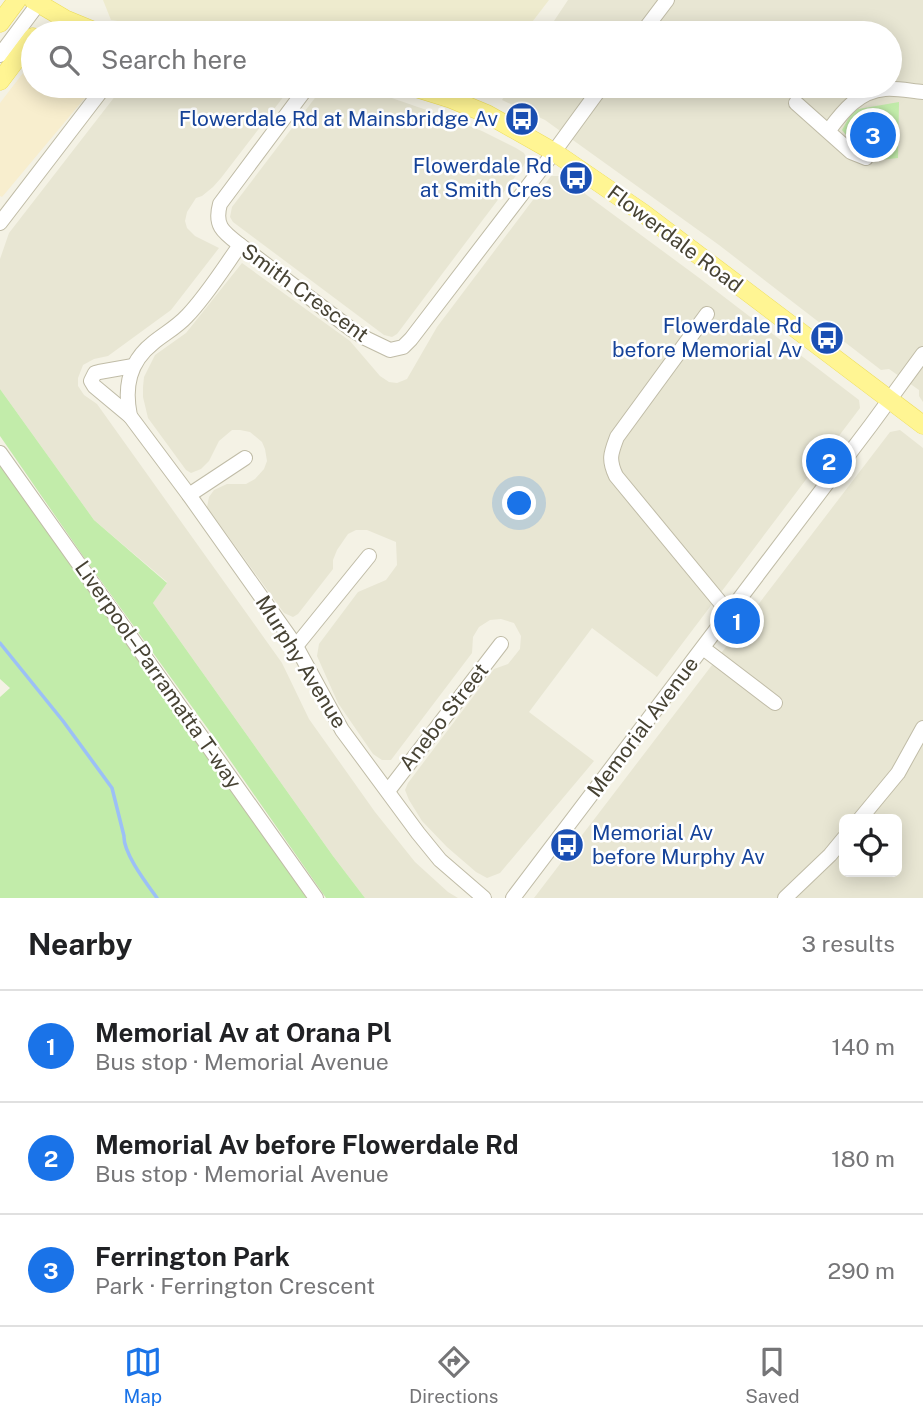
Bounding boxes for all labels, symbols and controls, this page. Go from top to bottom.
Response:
search box [21,21,902,98]
icon: search [45,41,83,79]
text: Search here [101,44,247,75]
bus stop icon: Flowerdale Rd at Mainsbridge Av [503,100,541,138]
place label: Flowerdale Rd at Mainsbridge Av [179,106,498,131]
pin: 3 [850,109,896,161]
place label: Flowerdale Rd at Smith Cres [413,153,552,202]
bus stop icon: Flowerdale Rd at Smith Cres [557,159,595,197]
street label: Flowerdale Road [603,180,748,298]
street label: Smith Crescent [237,238,374,347]
place label: Flowerdale Rd before Memorial Av [612,313,802,362]
bus stop icon: Flowerdale Rd before Memorial Av [808,319,846,357]
pin: 2 [806,435,852,487]
your location [502,486,536,520]
street label: Liverpool–Parramatta T-way [70,556,247,794]
street label: Murphy Avenue [251,591,352,733]
pin: 1 [714,595,760,647]
street label: Memorial Avenue [582,652,703,802]
street label: Anebo Street [394,658,493,775]
map controls [839,814,902,877]
button: locate [839,814,902,877]
place label: Memorial Av before Murphy Av [592,820,765,869]
bus stop icon: Memorial Av before Murphy Av [548,826,586,864]
text: Nearby [28,926,132,962]
text: 3 results [801,930,895,957]
text: Memorial Av at Orana Pl [95,1017,392,1048]
text: 1 [46,1033,56,1060]
text: 140 m [832,1033,895,1060]
text: Bus stop · Memorial Avenue [95,1048,389,1075]
text: Memorial Av before Flowerdale Rd [95,1129,519,1160]
text: 2 [44,1145,58,1172]
text: 180 m [831,1145,895,1172]
text: Bus stop · Memorial Avenue [95,1160,389,1187]
text: Ferrington Park [95,1241,290,1272]
text: 3 [43,1257,59,1284]
text: 290 m [828,1257,895,1284]
text: Park · Ferrington Crescent [95,1272,375,1299]
tab: Map [123,1343,162,1407]
tab: Directions [409,1343,498,1407]
tab: Saved [745,1343,800,1407]

